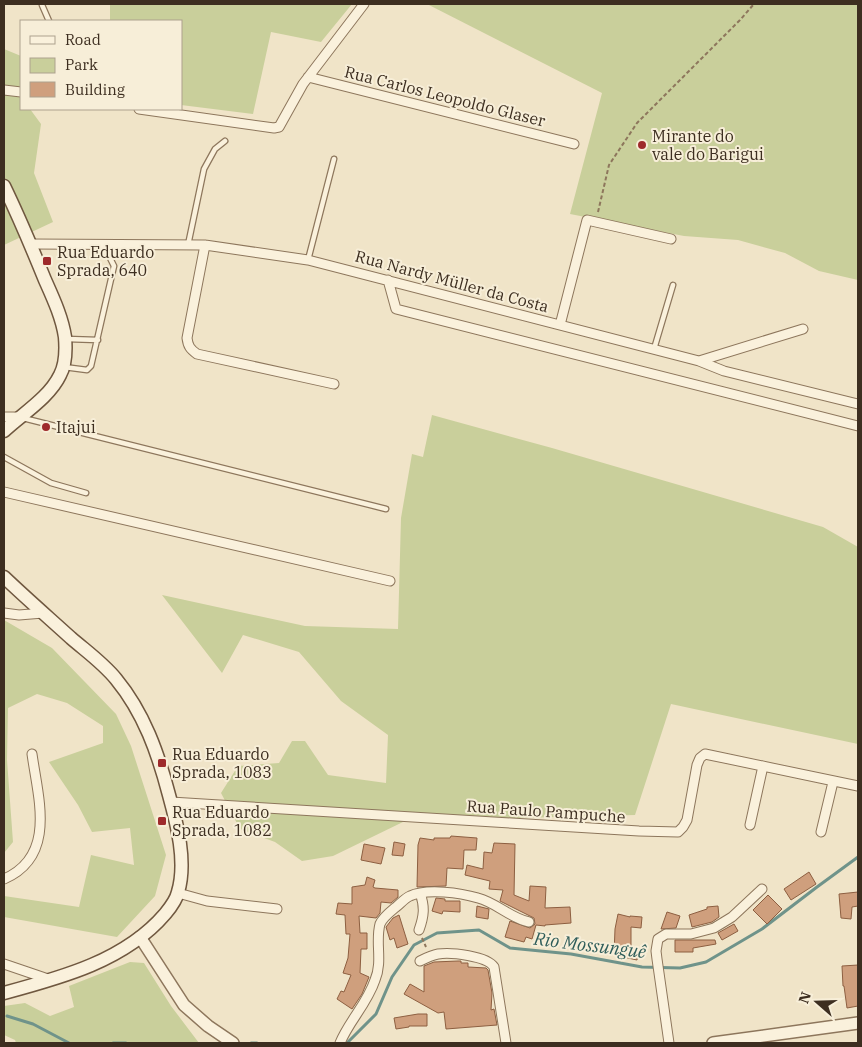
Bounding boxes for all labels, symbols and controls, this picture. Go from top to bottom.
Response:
legend [20,20,182,110]
text: Road [65,30,101,49]
text: Park [65,55,98,74]
street label: Rua Carlos Leopoldo Glaser [342,61,548,131]
text: Building [65,80,125,99]
place label: Mirante do vale do Barigui [652,126,764,164]
marker: Mirante do vale do Barigui [636,139,648,151]
place label: Rua Eduardo Sprada, 640 [57,242,154,280]
street label: Rua Nardy Müller da Costa [353,246,551,317]
marker: Rua Eduardo Sprada, 640 [41,255,53,267]
place label: Itajui [56,417,96,437]
marker: Itajui [40,421,52,433]
place label: Rua Eduardo Sprada, 1083 [172,744,272,782]
marker: Rua Eduardo Sprada, 1083 [156,757,168,769]
street label: Rua Paulo Pampuche [466,795,626,827]
place label: Rua Eduardo Sprada, 1082 [172,802,272,840]
marker: Rua Eduardo Sprada, 1082 [156,815,168,827]
water label: Rio Mossunguê [532,927,648,963]
north arrow [792,977,842,1027]
text: N [794,989,815,1006]

